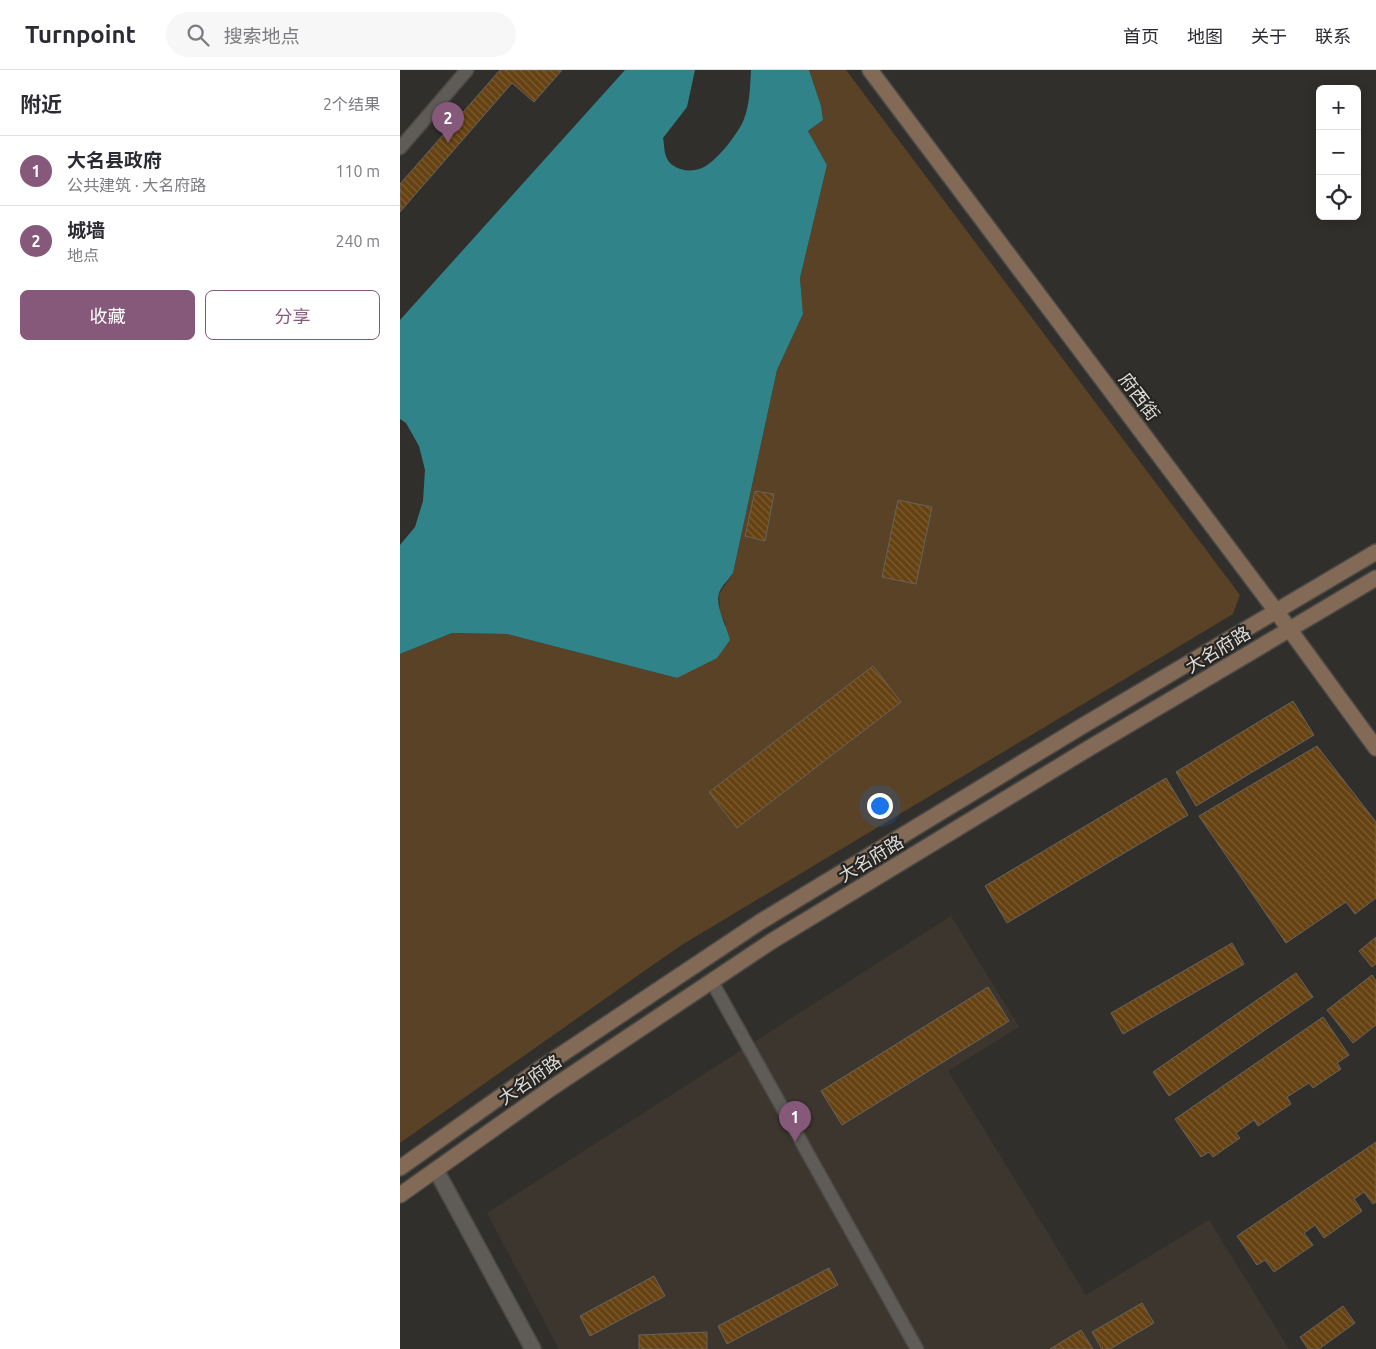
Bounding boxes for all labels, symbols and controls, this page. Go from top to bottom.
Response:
search box [166,12,516,57]
text: Turnpoint [25,21,136,48]
icon: search [184,21,212,49]
text: 搜索地点 [224,25,300,47]
text: 首页 [1123,26,1159,46]
text: 地图 [1187,26,1223,46]
text: 关于 [1251,26,1287,46]
text: 联系 [1315,26,1351,46]
map controls [1316,85,1361,220]
button: + [1316,85,1361,130]
text: 附近 [20,92,62,116]
text: 2个结果 [323,95,380,113]
pin: 2 [432,102,464,143]
button: − [1316,130,1361,175]
text: 大名县政府 [67,149,162,171]
text: 1 [31,162,41,180]
text: 110 m [335,162,380,180]
button: locate [1316,175,1361,220]
text: 公共建筑 · 大名府路 [67,176,206,194]
text: 城墙 [67,219,105,241]
text: 2 [31,232,41,250]
text: 240 m [335,232,380,250]
text: 地点 [67,246,99,264]
button: 收藏 [20,290,195,340]
button: 分享 [205,290,380,340]
street label: 府西街 [1116,369,1164,424]
street label: 大名府路 [1181,622,1253,676]
your location [867,793,893,819]
street label: 大名府路 [834,831,906,885]
street label: 大名府路 [494,1050,565,1108]
pin: 1 [779,1101,811,1142]

